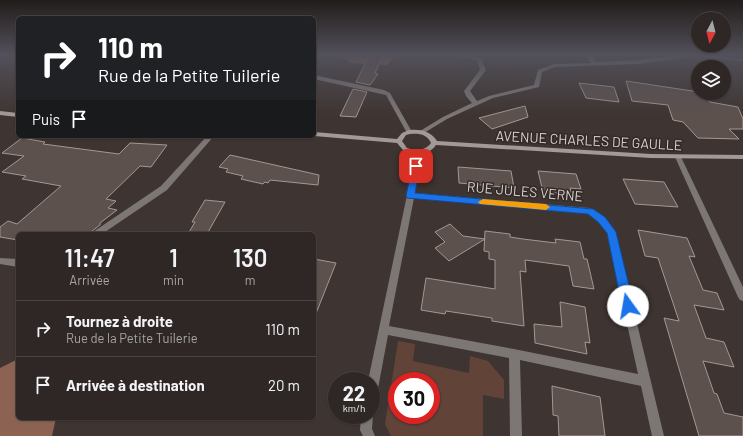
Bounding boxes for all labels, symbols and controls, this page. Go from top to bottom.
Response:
north arrow [691,12,731,52]
map controls [691,12,731,100]
text: 110 m [98,30,163,64]
icon: right [32,32,84,84]
button: layers [691,60,731,100]
text: Rue de la Petite Tuilerie [98,64,280,86]
icon: arrive [68,108,90,130]
text: Puis [32,110,60,128]
street label: AVENUE CHARLES DE GAULLE [495,127,683,153]
pin [399,149,433,183]
icon: arrive [405,155,427,177]
street label: RUE JULES VERNE [466,177,584,205]
text: 11:47 [65,243,115,272]
text: 1 [169,243,178,272]
text: 130 [233,243,267,272]
text: Arrivée [69,272,110,288]
text: min [163,272,184,288]
text: m [245,272,255,288]
position arrow [607,285,649,327]
text: Tournez à droite [66,312,173,330]
icon: right [32,318,54,340]
text: 110 m [266,320,300,338]
text: Rue de la Petite Tuilerie [66,330,198,346]
speed limit sign: 30 [388,372,440,424]
icon: arrive [32,374,54,396]
text: Arrivée à destination [66,376,205,394]
text: 20 m [268,376,300,394]
text: 22 [343,381,365,405]
text: km/h [343,402,365,414]

